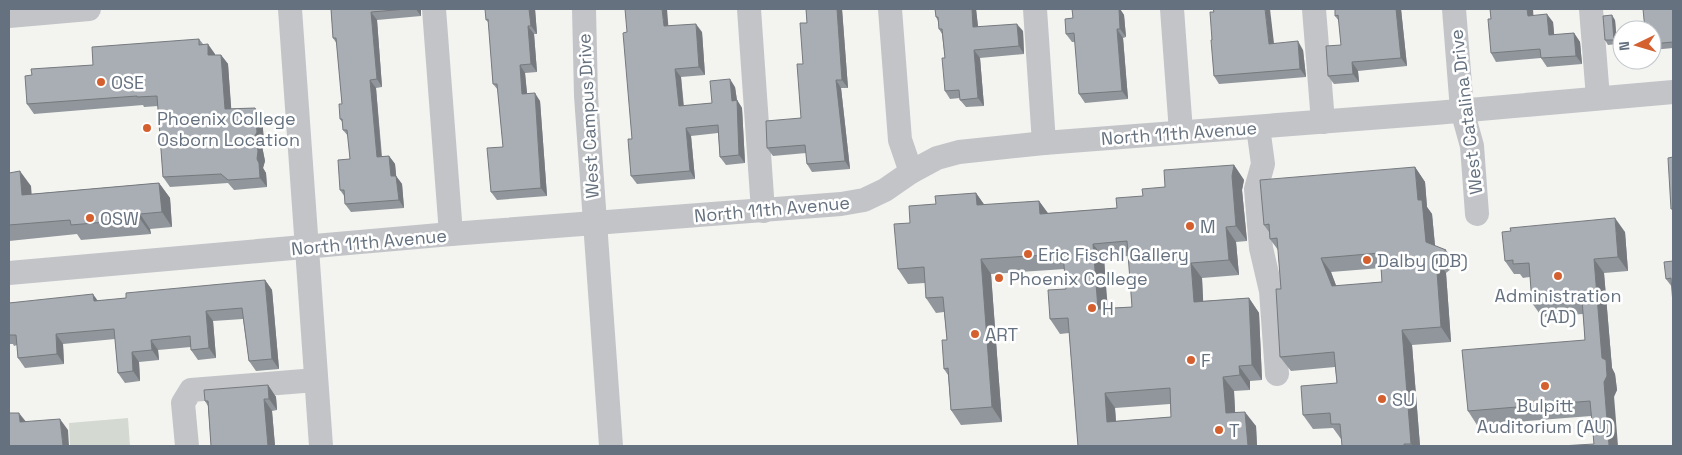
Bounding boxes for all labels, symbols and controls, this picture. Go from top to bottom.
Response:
north arrow [1612,20,1662,70]
street label: West Catalina Drive [1444,28,1488,196]
street label: West Campus Drive [572,33,604,199]
text: N [1615,41,1633,52]
place label: OSE [111,71,144,94]
marker: OSE [95,76,107,88]
place label: Phoenix College Osborn Location [157,107,300,151]
street label: North 11th Avenue [1100,116,1258,150]
marker: Phoenix College Osborn Location [141,122,153,134]
street label: North 11th Avenue [693,191,851,227]
place label: OSW [100,207,139,230]
marker: OSW [84,212,96,224]
place label: M [1200,215,1216,238]
marker: M [1184,220,1196,232]
street label: North 11th Avenue [290,224,448,260]
place label: Eric Fischl Gallery [1038,243,1189,266]
marker: Eric Fischl Gallery [1022,248,1034,260]
place label: Dalby (DB) [1377,249,1468,272]
marker: Dalby (DB) [1361,254,1373,266]
place label: Phoenix College [1009,267,1148,290]
marker: Administration (AD) [1552,270,1564,282]
marker: Phoenix College [993,272,1005,284]
place label: Administration (AD) [1495,284,1621,328]
place label: H [1102,297,1114,320]
marker: H [1086,302,1098,314]
place label: ART [985,323,1019,346]
marker: ART [969,328,981,340]
place label: F [1201,349,1211,372]
marker: F [1185,354,1197,366]
marker: Bulpitt Auditorium (AU) [1539,380,1551,392]
place label: SU [1392,388,1415,411]
marker: SU [1376,393,1388,405]
place label: Bulpitt Auditorium (AU) [1477,394,1613,438]
place label: T [1229,419,1240,442]
marker: T [1213,424,1225,436]

